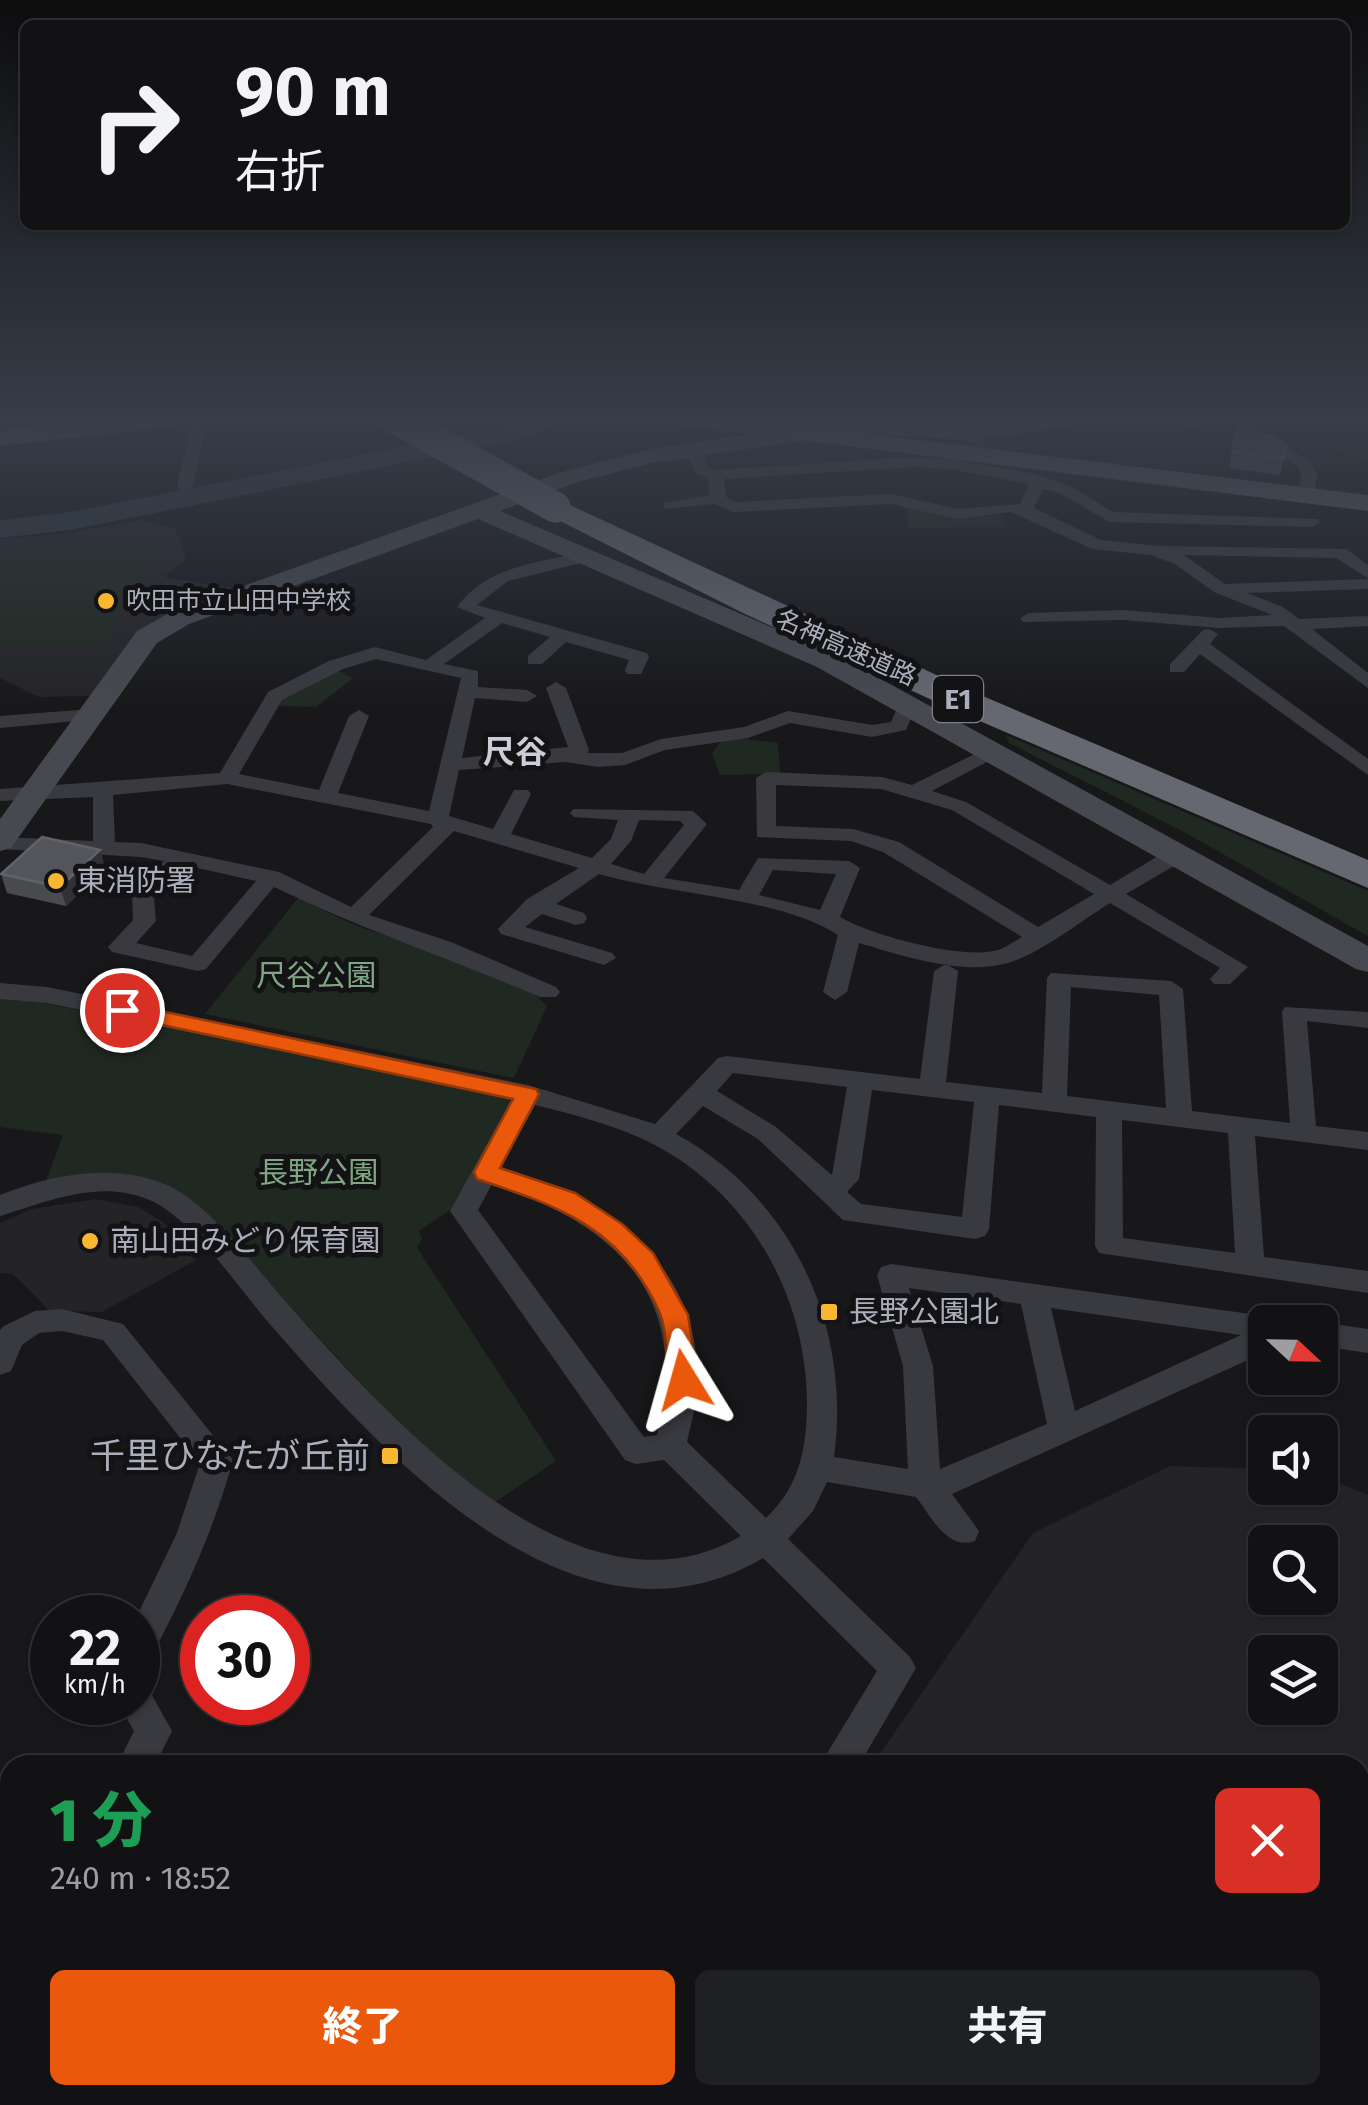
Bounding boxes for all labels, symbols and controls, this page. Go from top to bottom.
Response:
text: 90 m [235,50,391,134]
icon: right [70,60,200,190]
text: 右折 [235,145,325,199]
place label: 吹田市立山田中学校 [126,586,351,616]
marker: 吹田市立山田中学校 [95,590,117,612]
street label: 名神高速道路 [771,604,921,692]
road number: E1 [933,676,983,722]
district label: 尺谷 [483,733,547,771]
place label: 東消防署 [76,863,196,899]
marker: 東消防署 [45,870,67,892]
park label: 尺谷公園 [256,958,376,994]
pin [80,968,165,1053]
icon: arrive [95,983,150,1038]
park label: 長野公園 [258,1155,378,1191]
place label: 南山田みどり保育園 [110,1223,380,1259]
marker: 南山田みどり保育園 [79,1230,101,1252]
place label: 長野公園北 [849,1294,999,1330]
marker: 長野公園北 [818,1301,840,1323]
north arrow [1248,1305,1338,1395]
map controls [1248,1305,1338,1725]
position arrow [632,1328,736,1432]
button: sound [1248,1415,1338,1505]
place label: 千里ひなたが丘前 [90,1435,370,1477]
marker: 千里ひなたが丘前 [379,1445,401,1467]
button: search [1248,1525,1338,1615]
speed limit sign: 30 [180,1595,310,1725]
text: 22 [69,1618,121,1678]
button: layers [1248,1635,1338,1725]
text: km/h [64,1670,126,1700]
text: 1 分 [50,1785,152,1857]
button: close [1215,1788,1320,1893]
text: 240 m · 18:52 [50,1859,231,1897]
button: 終了 [50,1970,675,2085]
button: 共有 [695,1970,1320,2085]

